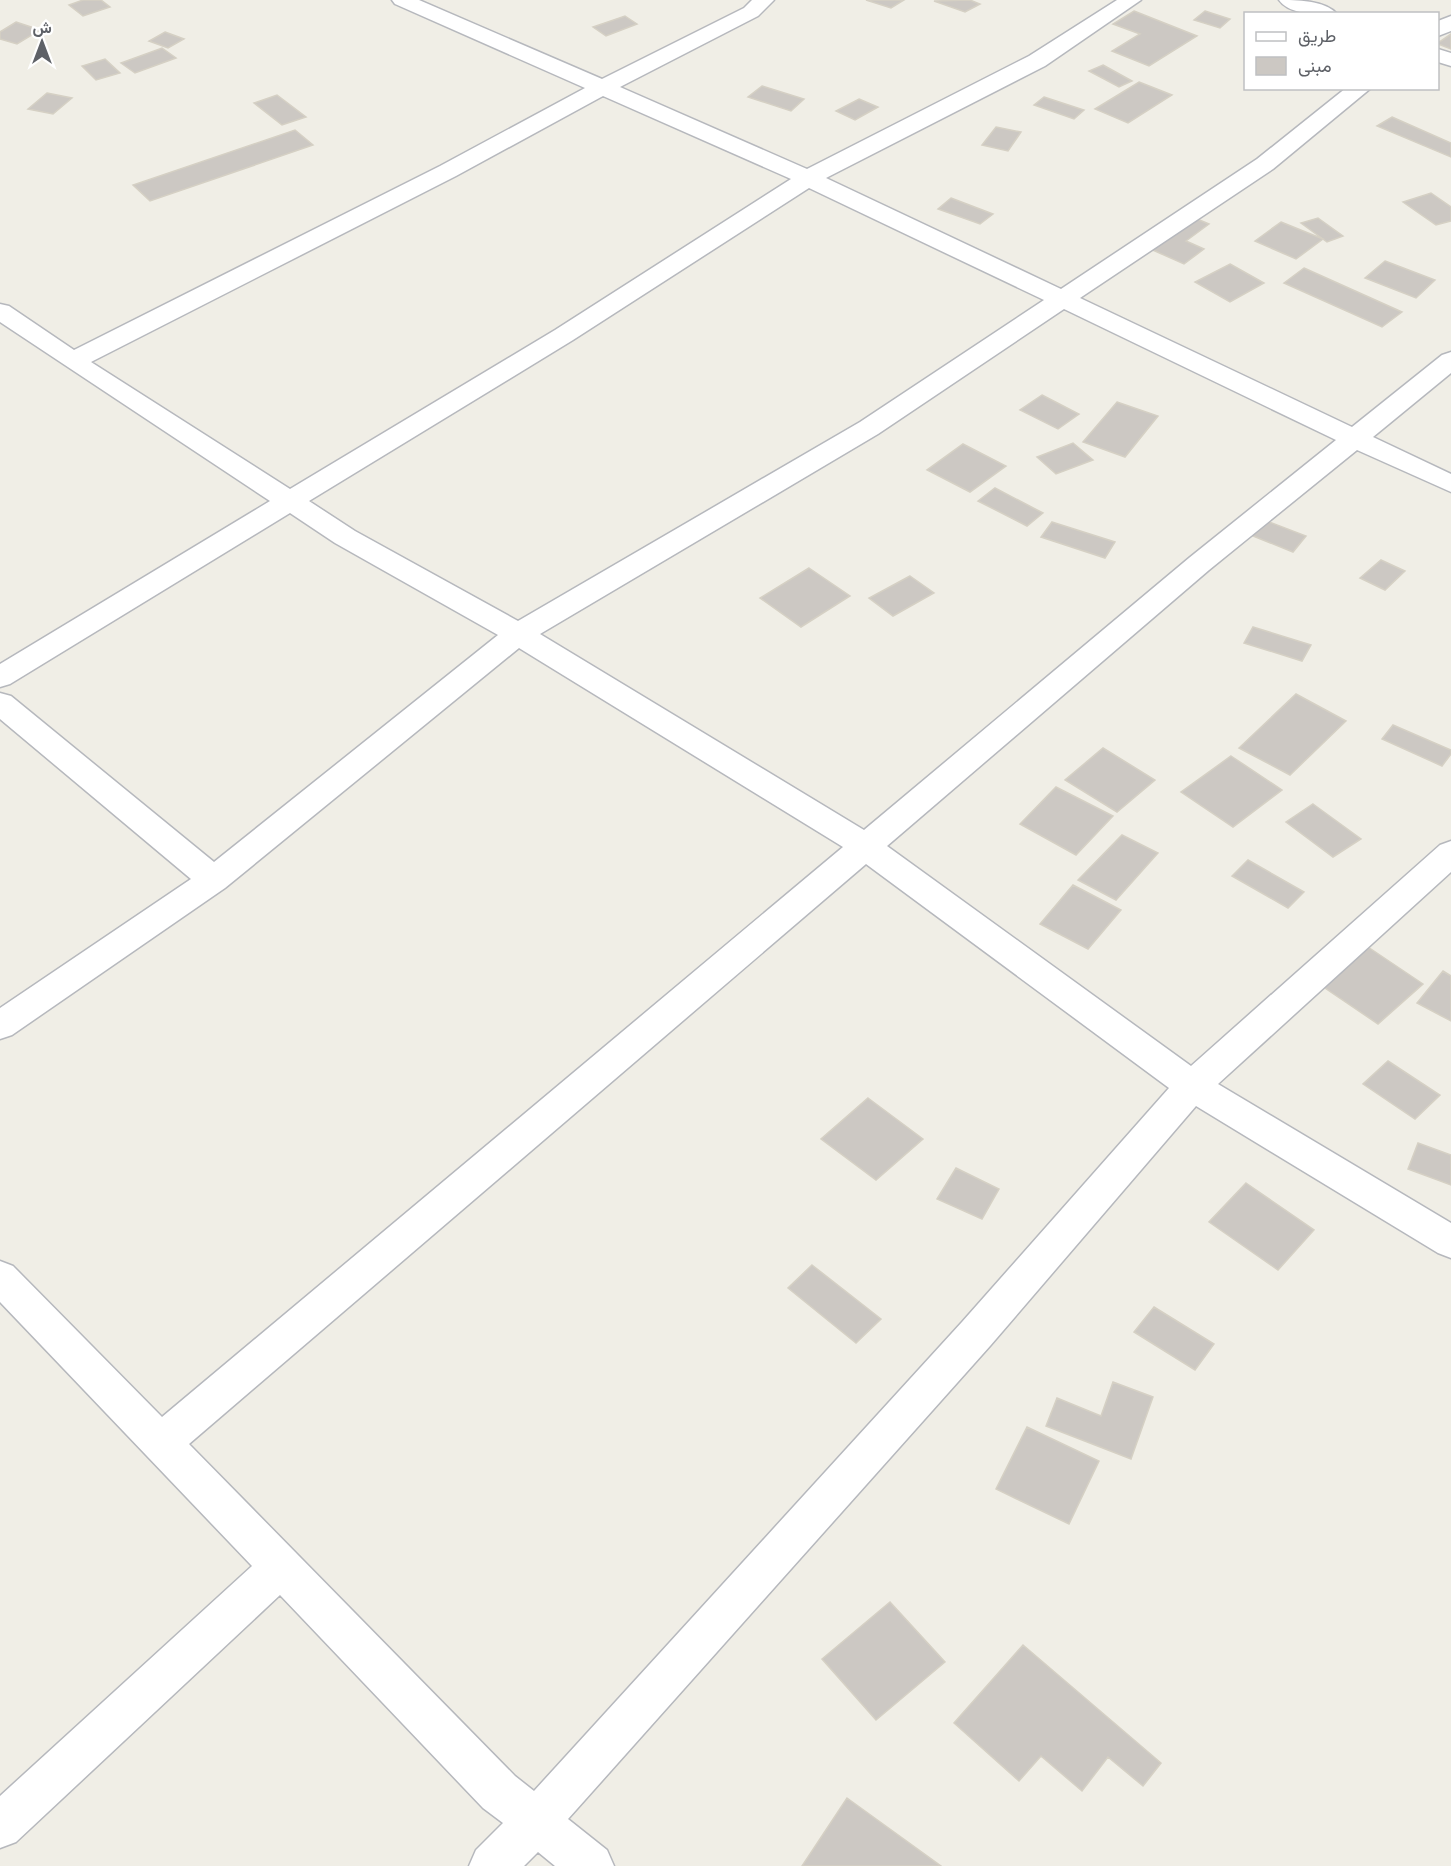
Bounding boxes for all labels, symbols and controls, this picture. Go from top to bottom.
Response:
north arrow [12,12,72,72]
legend [1244,12,1439,90]
text: ش [32,16,52,39]
text: طريق [1298,23,1336,48]
text: مبنى [1298,53,1332,78]

